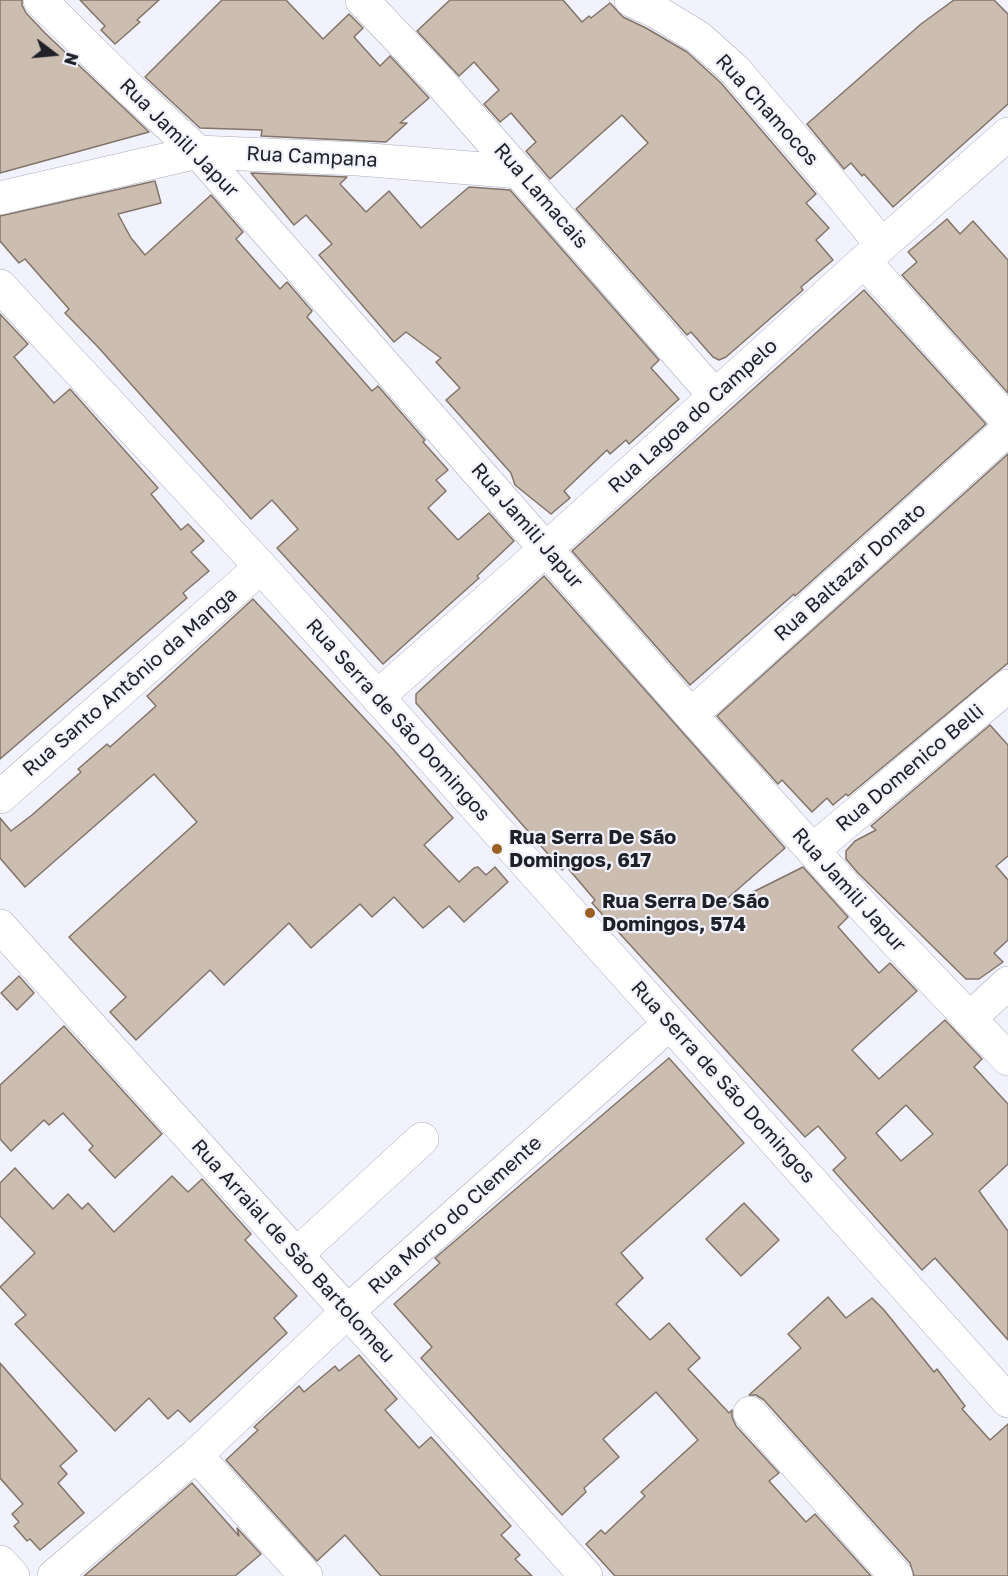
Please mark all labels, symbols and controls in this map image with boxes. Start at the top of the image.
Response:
north arrow [24,24,84,84]
street label: Rua Chamocos [711,49,823,171]
text: N [60,50,83,68]
street label: Rua Jamili Japur [115,74,243,202]
street label: Rua Lamacais [489,138,593,254]
street label: Rua Campana [246,142,378,172]
street label: Rua Lagoa do Campelo [604,334,782,498]
street label: Rua Jamili Japur [466,458,588,594]
street label: Rua Baltazar Donato [769,498,931,646]
street label: Rua Santo Antônio da Manga [18,582,242,782]
street label: Rua Serra de São Domingos [301,614,495,826]
street label: Rua Domenico Belli [831,699,989,837]
street label: Rua Jamili Japur [787,823,911,957]
place label: Rua Serra De São Domingos, 617 [509,826,676,873]
marker: Rua Serra De São Domingos, 617 [490,842,504,856]
place label: Rua Serra De São Domingos, 574 [602,890,769,937]
marker: Rua Serra De São Domingos, 574 [583,906,597,920]
street label: Rua Serra de São Domingos [626,976,820,1188]
street label: Rua Morro do Clemente [363,1131,547,1299]
street label: Rua Arraial de São Bartolomeu [186,1134,400,1368]

